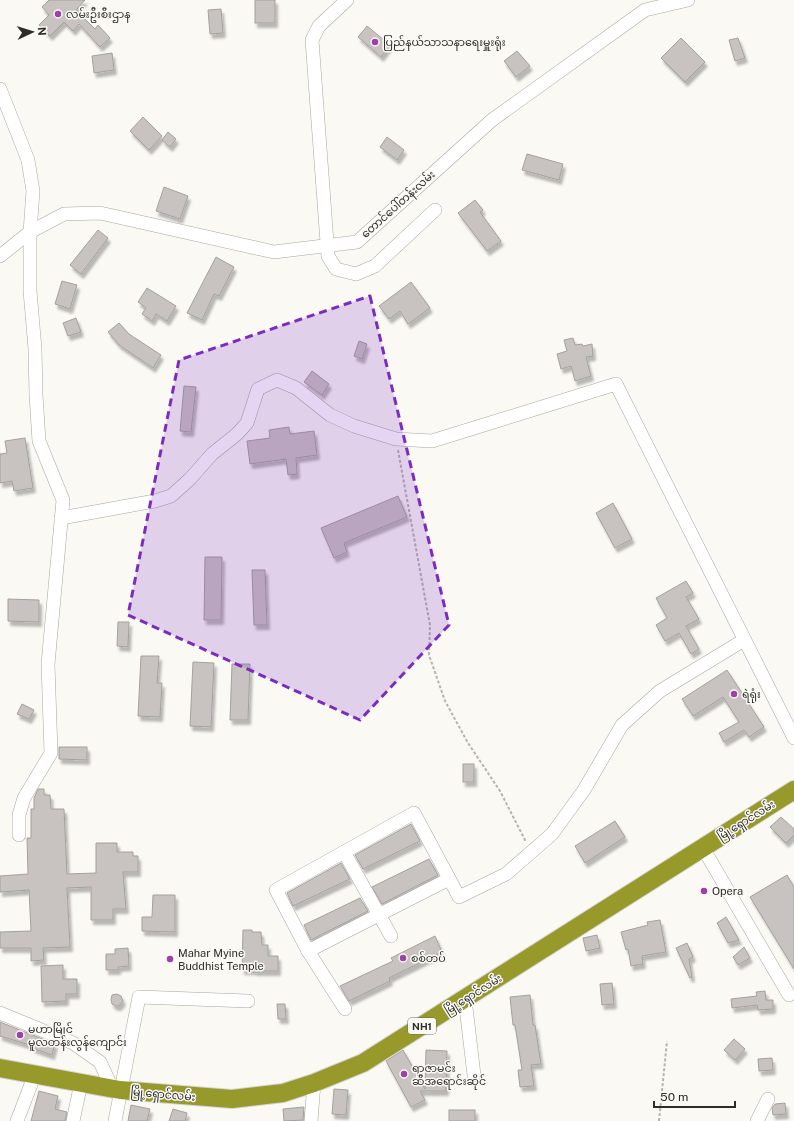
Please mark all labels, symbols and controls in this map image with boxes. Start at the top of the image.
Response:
place label: လမ်းဦးစီးဌာန [66,7,130,23]
marker: လမ်းဦးစီးဌာန [53,9,63,19]
north arrow [12,12,52,52]
text: N [36,27,48,36]
place label: ပြည်နယ်သာသနာရေးမှူးရုံး [383,35,506,51]
marker: ပြည်နယ်သာသနာရေးမှူးရုံး [370,37,380,47]
street label: တောင်ပေါ်တန်းလမ်း [358,167,439,242]
place label: ရဲရုံး [742,688,761,703]
marker: ရဲရုံး [729,689,739,699]
street label: မြို့ရှောင်လမ်း [715,797,779,845]
place label: Opera [712,885,743,897]
marker: Opera [699,886,709,896]
place label: Mahar Myine Buddhist Temple [178,947,264,972]
place label: စစ်တပ် [411,951,446,964]
marker: စစ်တပ် [398,953,408,963]
marker: Mahar Myine Buddhist Temple [165,954,175,964]
street label: မြို့ရှောင်လမ်း [442,971,506,1019]
road number: NH1 [408,1018,436,1034]
place label: မဟာမြိုင် မူလတန်းလွန်ကျောင်း [28,1022,127,1051]
marker: မဟာမြိုင် မူလတန်းလွန်ကျောင်း [15,1030,25,1040]
place label: ရာဇာမင်း ဆီအရောင်းဆိုင် [412,1061,486,1090]
marker: ရာဇာမင်း ဆီအရောင်းဆိုင် [399,1069,409,1079]
scale bar [654,1083,735,1109]
street label: မြို့ရှောင်လမ်း [130,1084,196,1106]
text: 50 m [660,1090,688,1104]

